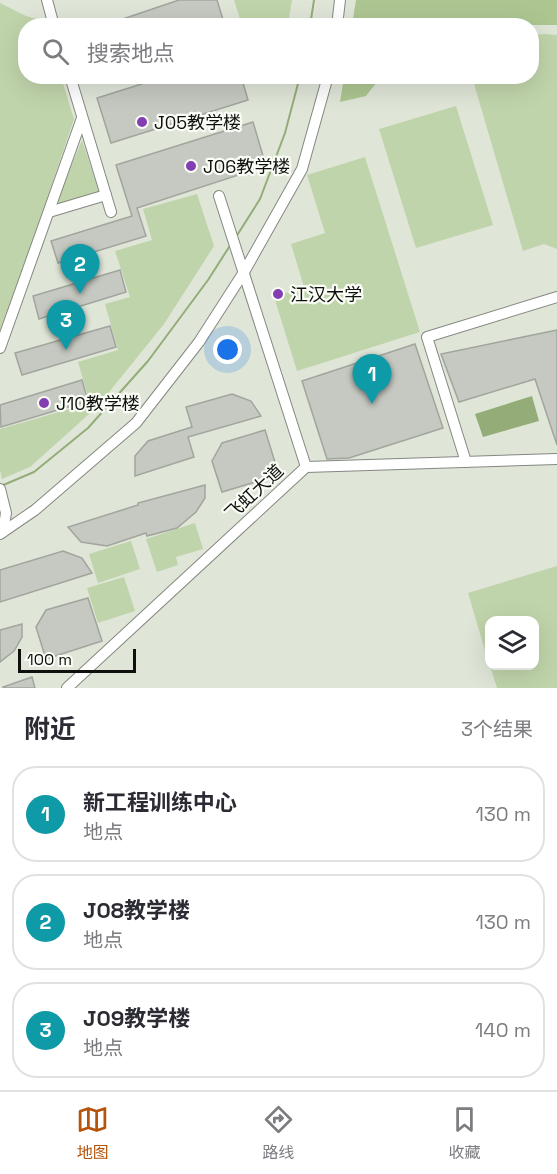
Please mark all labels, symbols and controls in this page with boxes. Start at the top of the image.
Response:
search box [18,18,539,84]
icon: search [39,35,72,68]
text: 搜索地点 [87,39,175,67]
place label: J05教学楼 [154,111,241,134]
marker: J05教学楼 [135,115,149,129]
place label: J06教学楼 [203,155,290,178]
marker: J06教学楼 [184,159,198,173]
pin: 2 [60,244,100,294]
place label: 江汉大学 [290,283,362,306]
marker: 江汉大学 [271,287,285,301]
pin: 3 [46,300,86,350]
your location [213,335,242,364]
pin: 1 [352,354,392,404]
place label: J10教学楼 [56,392,140,415]
marker: J10教学楼 [37,396,51,410]
street label: 飞虹大道 [220,459,288,525]
map controls [485,616,539,670]
button: layers [485,616,539,670]
scale bar [18,646,136,674]
text: 100 m [27,649,72,670]
text: 附近 [24,712,76,746]
text: 3个结果 [461,716,533,742]
text: 新工程训练中心 [83,788,237,816]
text: 1 [41,801,50,827]
text: 130 m [475,801,531,827]
text: 地点 [83,819,123,845]
text: J08教学楼 [83,896,190,924]
text: 2 [40,909,51,935]
text: 130 m [475,909,531,935]
text: 地点 [83,927,123,953]
text: J09教学楼 [83,1004,190,1032]
text: 3 [39,1017,52,1043]
text: 140 m [475,1017,531,1043]
text: 地点 [83,1035,123,1061]
tab: 地图 [76,1103,109,1163]
tab: 路线 [262,1103,295,1163]
tab: 收藏 [448,1103,481,1163]

